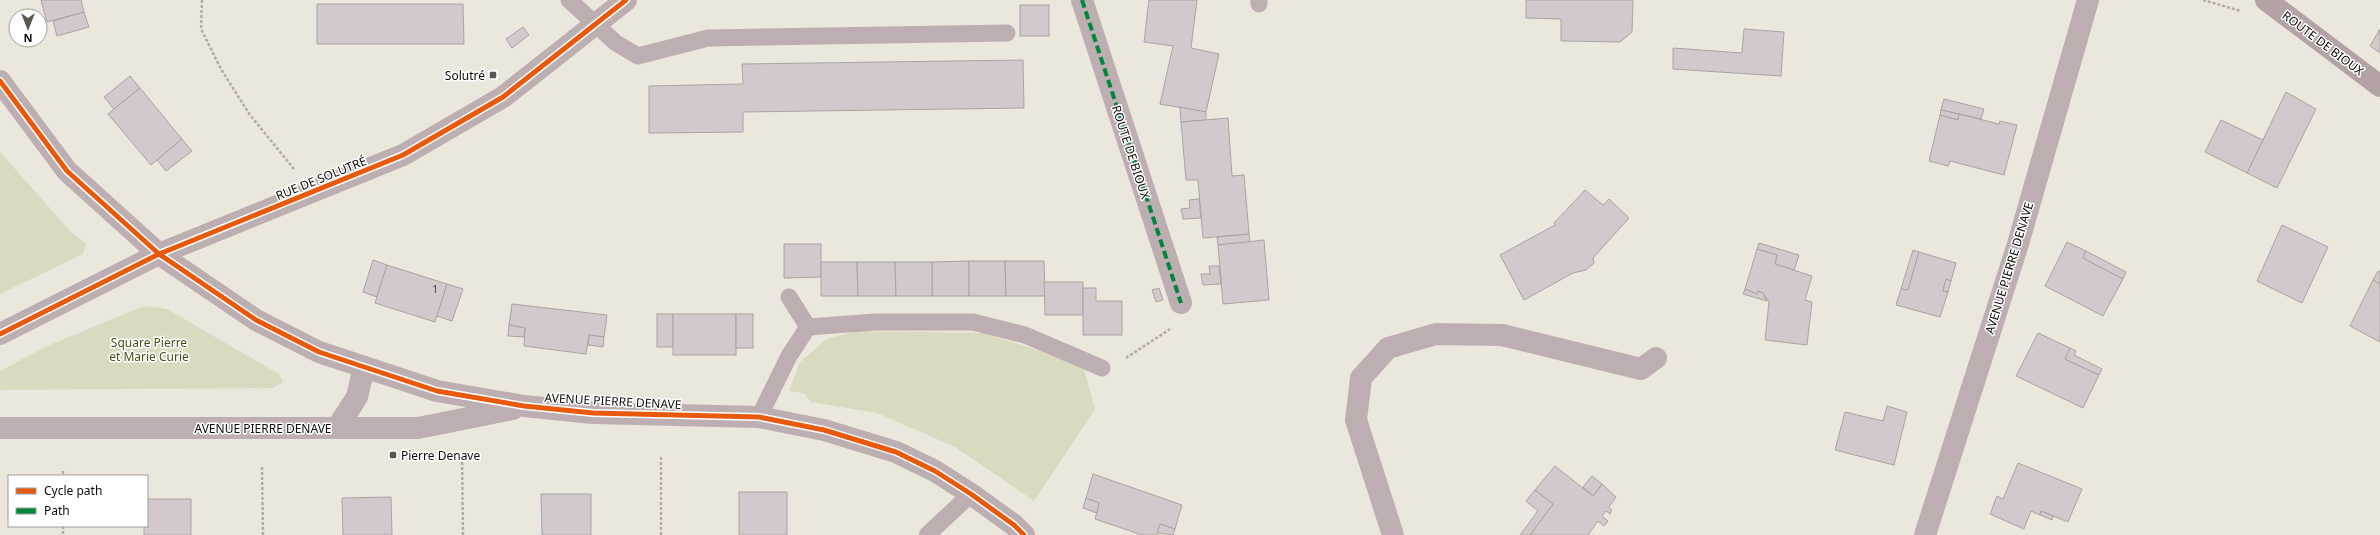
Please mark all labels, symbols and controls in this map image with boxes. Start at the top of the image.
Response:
street label: ROUTE DE BIOUX [2279,7,2367,79]
north arrow [8,8,48,48]
text: N [24,31,32,46]
place label: Solutré [445,67,485,84]
marker: Solutré [488,70,498,80]
street label: ROUTE DE BIOUX [1108,103,1154,201]
street label: RUE DE SOLUTRÉ [273,152,369,204]
street label: AVENUE PIERRE DENAVE [1981,200,2037,336]
house number: 1 [432,282,438,296]
park label: Square Pierre et Marie Curie [109,334,189,365]
street label: AVENUE PIERRE DENAVE [544,389,682,413]
street label: AVENUE PIERRE DENAVE [194,420,332,437]
place label: Pierre Denave [401,447,480,464]
marker: Pierre Denave [388,450,398,460]
legend [8,475,148,527]
text: Cycle path [44,482,102,499]
text: Path [44,502,70,519]

